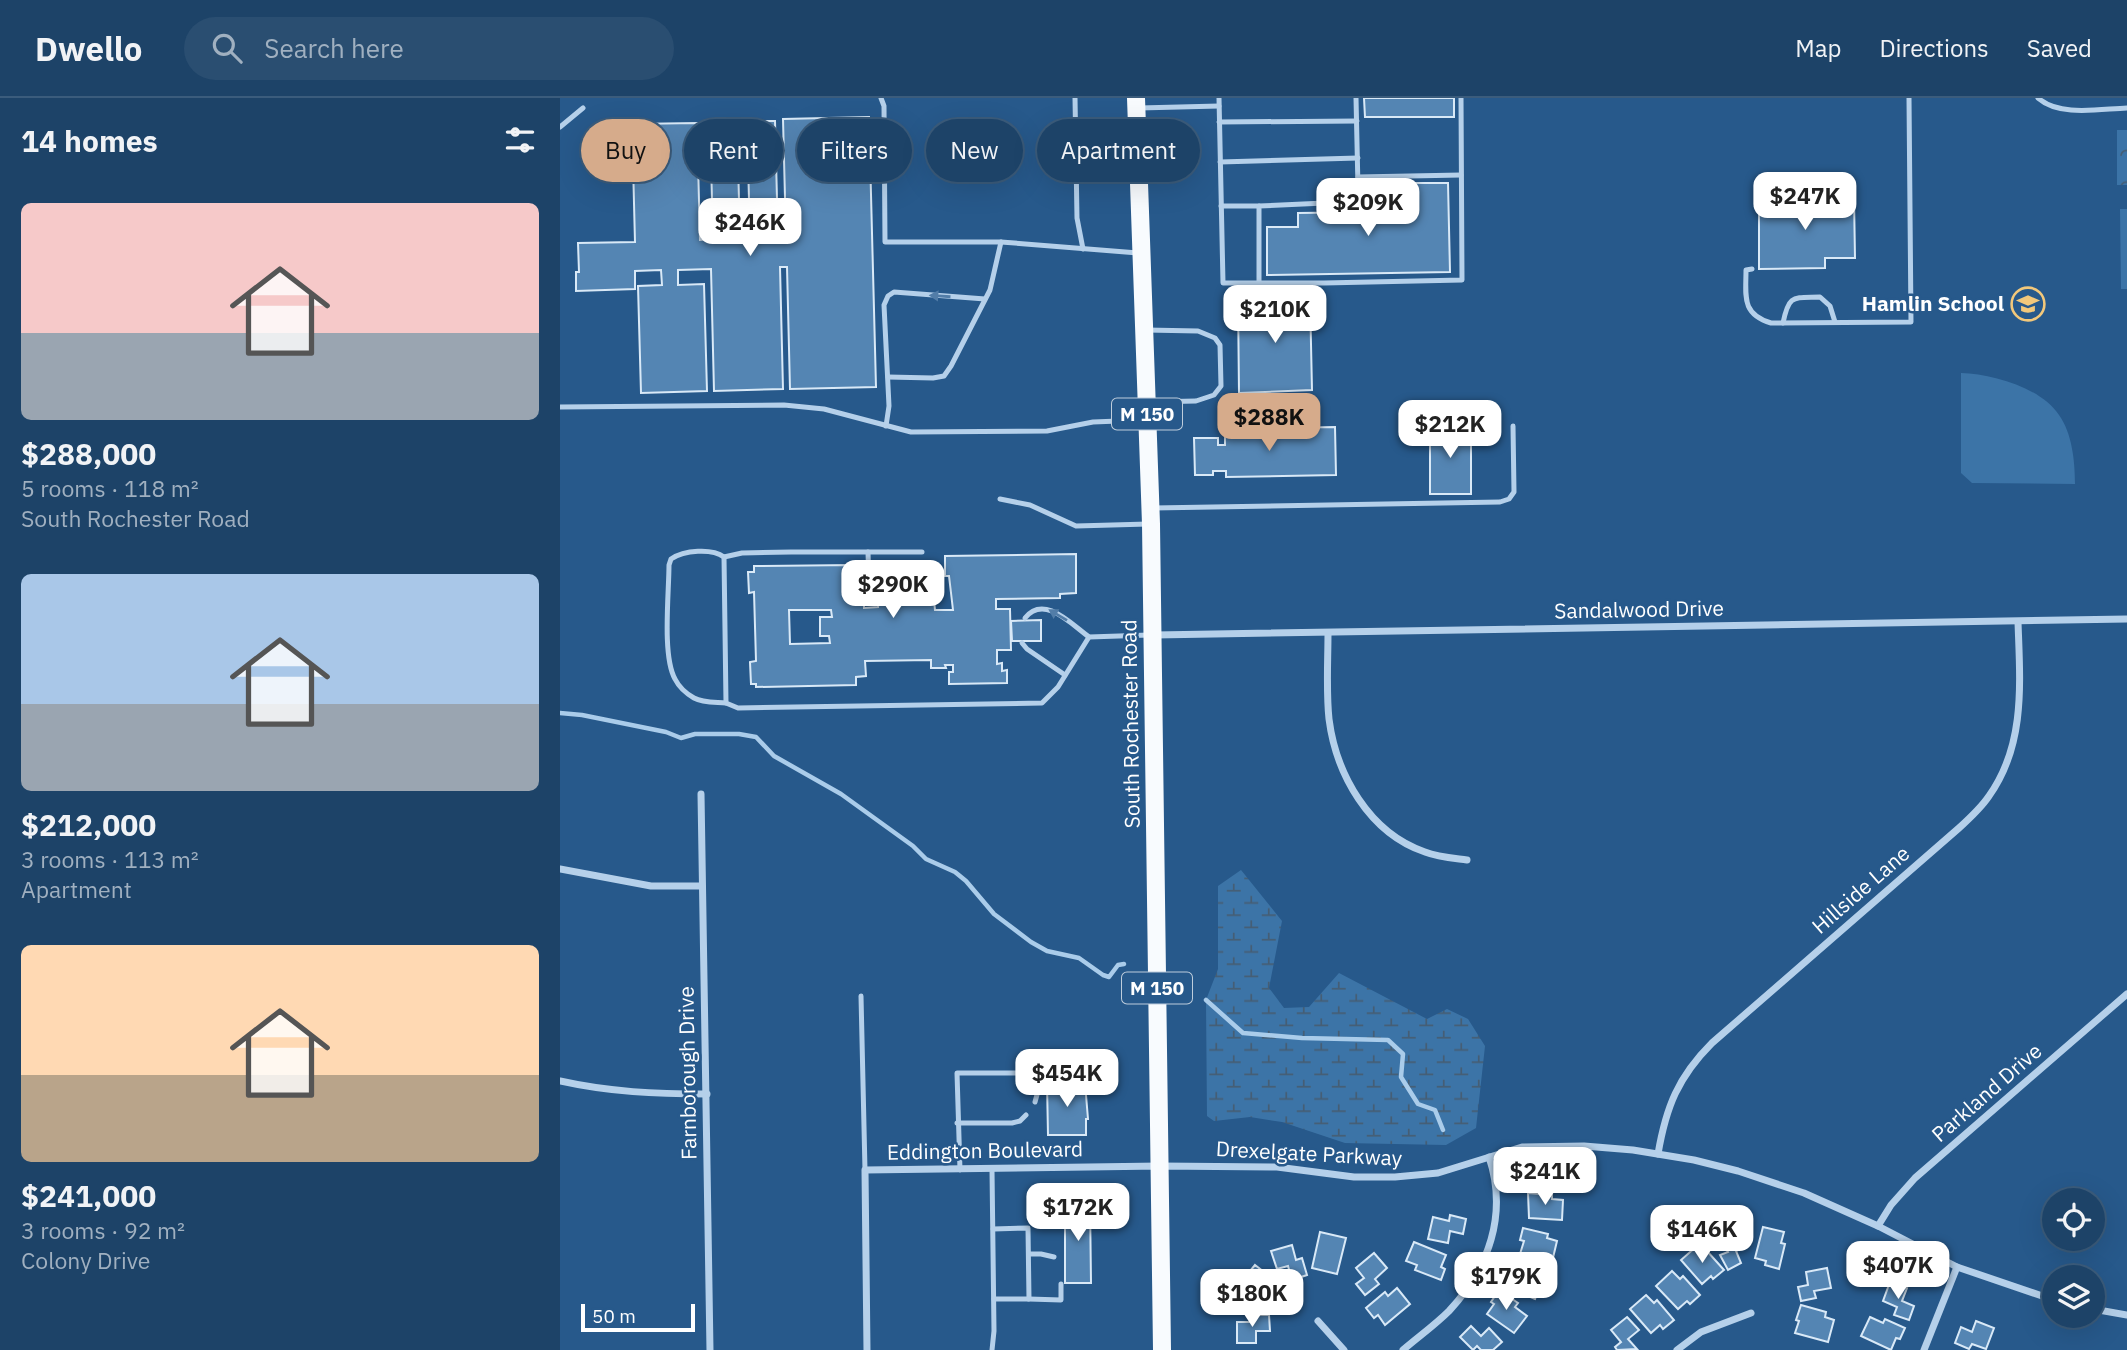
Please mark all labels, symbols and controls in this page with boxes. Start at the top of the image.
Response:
search box [184,17,674,80]
text: Dwello [35,27,142,70]
icon: search [208,29,246,67]
text: Search here [264,31,404,65]
text: Map [1795,32,1841,64]
text: Directions [1879,32,1989,64]
text: Saved [2027,32,2092,64]
chip: Buy [581,119,670,182]
chip: Rent [684,119,783,182]
chip: Filters [797,119,912,182]
chip: New [926,119,1023,182]
chip: Apartment [1037,119,1200,182]
text: 14 homes [21,121,158,160]
icon: filters [501,121,539,159]
pin: $247K [1756,172,1854,232]
pin: $209K [1319,178,1417,238]
text: $247K [1769,180,1841,210]
text: $209K [1332,186,1404,216]
pin: $246K [701,198,799,258]
text: $246K [714,206,786,236]
icon: home [217,248,343,374]
school or university icon: Hamlin School [2009,285,2047,323]
pin: $210K [1226,286,1324,345]
place label: Hamlin School [1862,289,2004,317]
one-way arrow [928,290,950,301]
text: $210K [1239,293,1311,323]
pin: $288K [1220,394,1318,453]
road number: M 150 [1112,398,1182,430]
pin: $212K [1401,400,1499,460]
text: $288K [1233,401,1305,431]
text: $212K [1414,408,1486,438]
text: $288,000 [21,434,156,473]
text: 5 rooms · 118 m² [21,473,199,503]
text: South Rochester Road [21,503,250,533]
pin: $290K [844,560,942,620]
text: $290K [857,568,929,598]
street label: Sandalwood Drive [1554,594,1724,624]
one-way arrow [1048,609,1067,621]
icon: home [217,619,343,745]
street label: South Rochester Road [1114,619,1146,829]
text: $212,000 [21,805,156,844]
street label: Hillside Lane [1806,839,1915,939]
text: 3 rooms · 113 m² [21,844,199,874]
text: Apartment [21,874,132,904]
road number: M 150 [1122,972,1192,1004]
street label: Farnborough Drive [671,986,703,1160]
icon: home [217,990,343,1116]
street label: Parkland Drive [1925,1037,2047,1148]
pin: $454K [1018,1049,1116,1109]
text: $454K [1031,1057,1103,1087]
street label: Eddington Boulevard [887,1134,1083,1166]
street label: Drexelgate Parkway [1215,1134,1403,1172]
pin: $241K [1496,1148,1594,1207]
text: $241K [1509,1155,1581,1185]
text: $241,000 [21,1176,156,1215]
pin: $172K [1029,1184,1127,1243]
map controls [2042,1188,2105,1328]
button: locate [2042,1188,2105,1251]
text: $172K [1042,1191,1114,1221]
pin: $146K [1653,1206,1751,1265]
text: $146K [1666,1213,1738,1243]
text: 3 rooms · 92 m² [21,1215,185,1245]
pin: $407K [1849,1242,1947,1301]
text: Colony Drive [21,1245,150,1275]
text: $407K [1862,1249,1934,1279]
pin: $179K [1457,1252,1555,1312]
text: $179K [1470,1260,1542,1290]
button: layers [2042,1265,2105,1328]
pin: $180K [1203,1270,1301,1329]
text: $180K [1216,1277,1288,1307]
scale bar [581,1301,695,1333]
text: 50 m [592,1304,636,1328]

